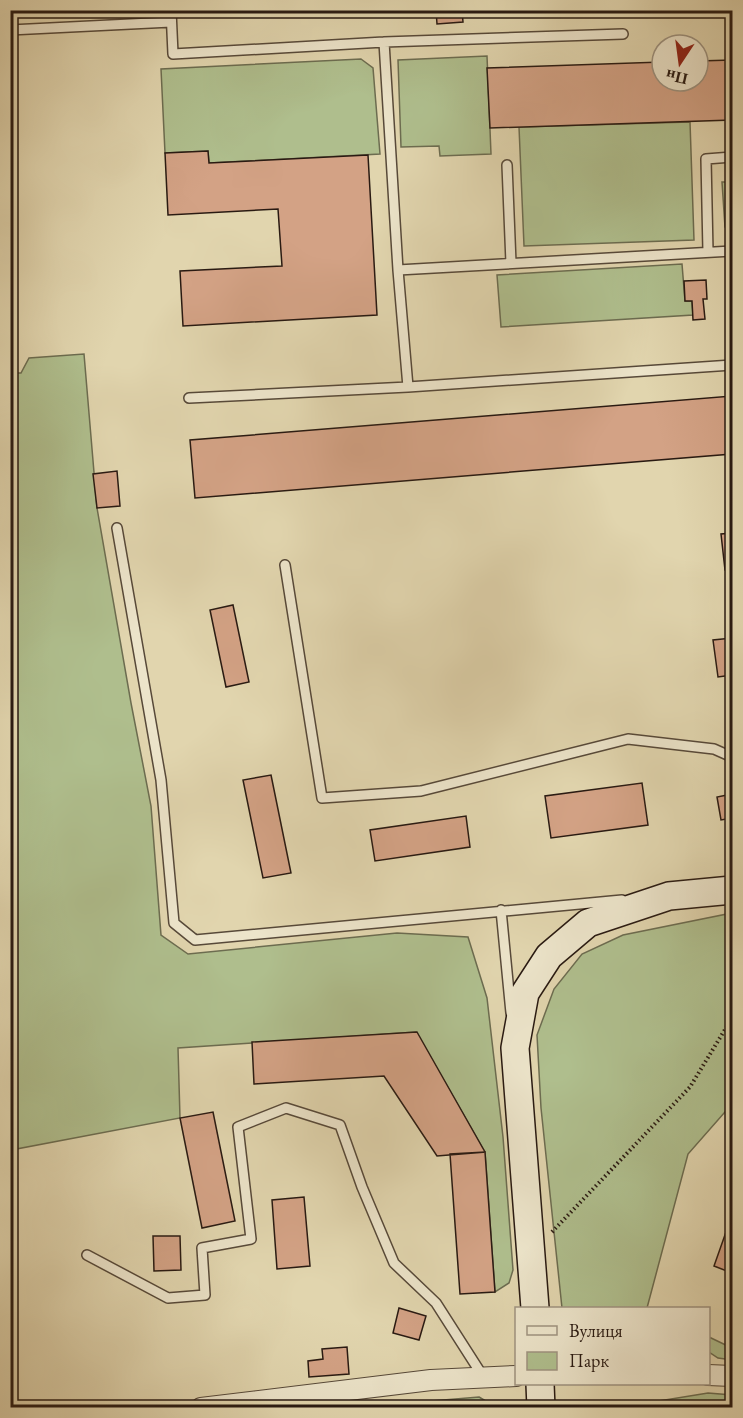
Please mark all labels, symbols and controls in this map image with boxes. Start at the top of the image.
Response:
north arrow [650,33,710,93]
text: Пн [664,64,690,90]
legend [515,1307,710,1385]
text: Вулиця [569,1319,622,1342]
text: Парк [569,1349,609,1372]

